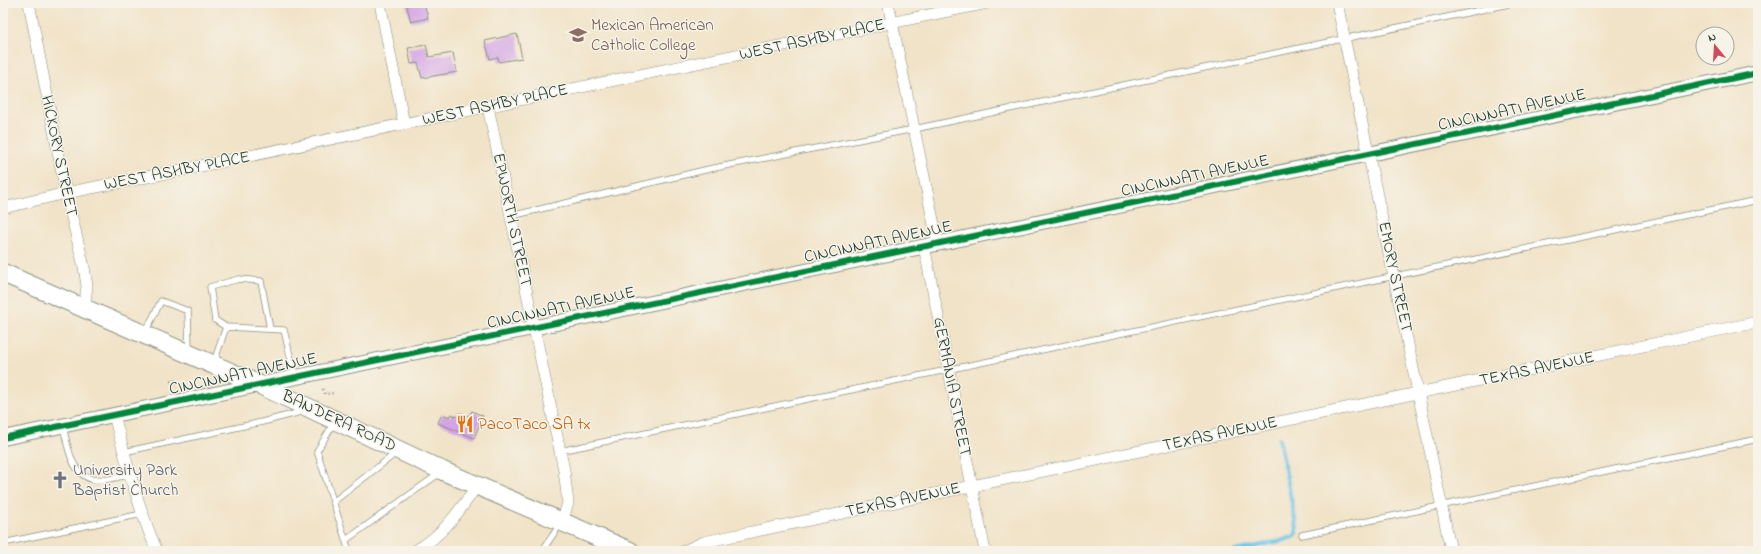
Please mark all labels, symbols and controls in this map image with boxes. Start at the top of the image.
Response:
street label: WEST ASHBY PLACE [737,12,887,68]
place label: Mexican American Catholic College [591,13,714,60]
school or university icon: Mexican American Catholic College [568,25,588,45]
north arrow [1695,26,1735,66]
text: N [1706,29,1718,46]
street label: WEST ASHBY PLACE [420,77,570,133]
street label: CINCINNATI AVENUE [1436,82,1588,138]
street label: HICKORY STREET [34,93,84,219]
street label: WEST ASHBY PLACE [102,145,252,197]
street label: CINCINNATI AVENUE [1119,148,1271,204]
street label: EPWORTH STREET [486,151,538,289]
street label: CINCINNATI AVENUE [802,214,954,270]
street label: EMORY STREET [1371,219,1419,335]
street label: CINCINNATI AVENUE [485,280,637,336]
street label: GERMANIA STREET [926,315,978,459]
street label: TEXAS AVENUE [1477,345,1597,393]
street label: CINCINNATI AVENUE [167,346,319,402]
street label: BANDERA ROAD [277,383,400,459]
street label: TEXAS AVENUE [1160,410,1280,458]
place label: PacoTaco SA tx [478,412,591,437]
restaurant icon: PacoTaco SA tx [455,414,475,434]
place label: University Park Baptist Church [72,458,178,503]
church icon: University Park Baptist Church [50,470,70,490]
street label: TEXAS AVENUE [843,476,963,524]

